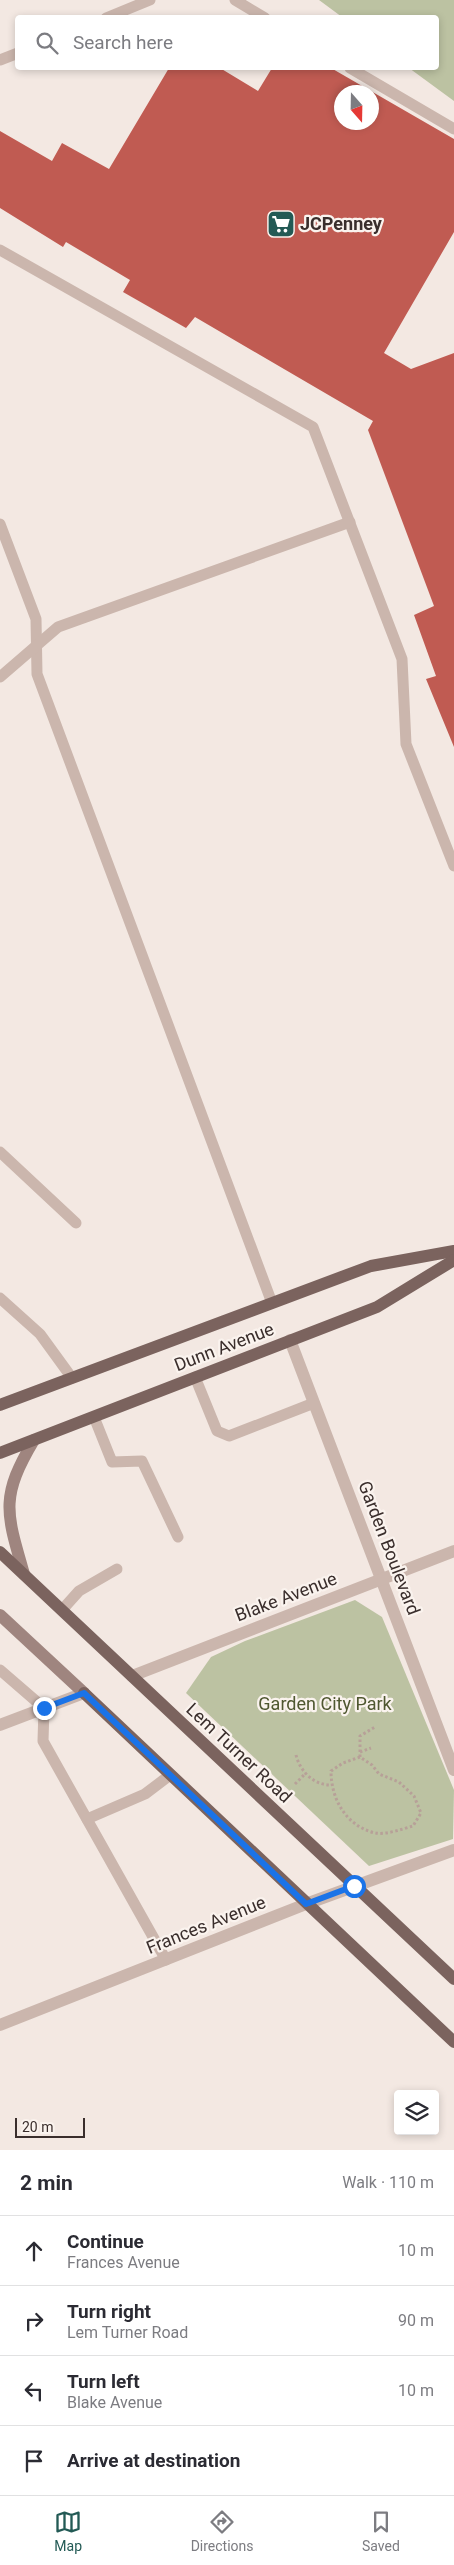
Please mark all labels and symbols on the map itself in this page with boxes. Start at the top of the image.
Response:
north arrow [334,85,379,130]
supermarket icon: JCPenney [266,209,296,239]
place label: JCPenney [300,213,383,234]
street label: Dunn Avenue [171,1318,277,1375]
street label: Garden Boulevard [354,1478,425,1618]
street label: Blake Avenue [232,1568,340,1626]
park label: Garden City Park [258,1693,393,1714]
route end [33,1697,56,1720]
street label: Lem Turner Road [182,1698,296,1807]
route start [343,1875,366,1898]
street label: Frances Avenue [143,1891,269,1958]
scale bar [15,2115,85,2138]

